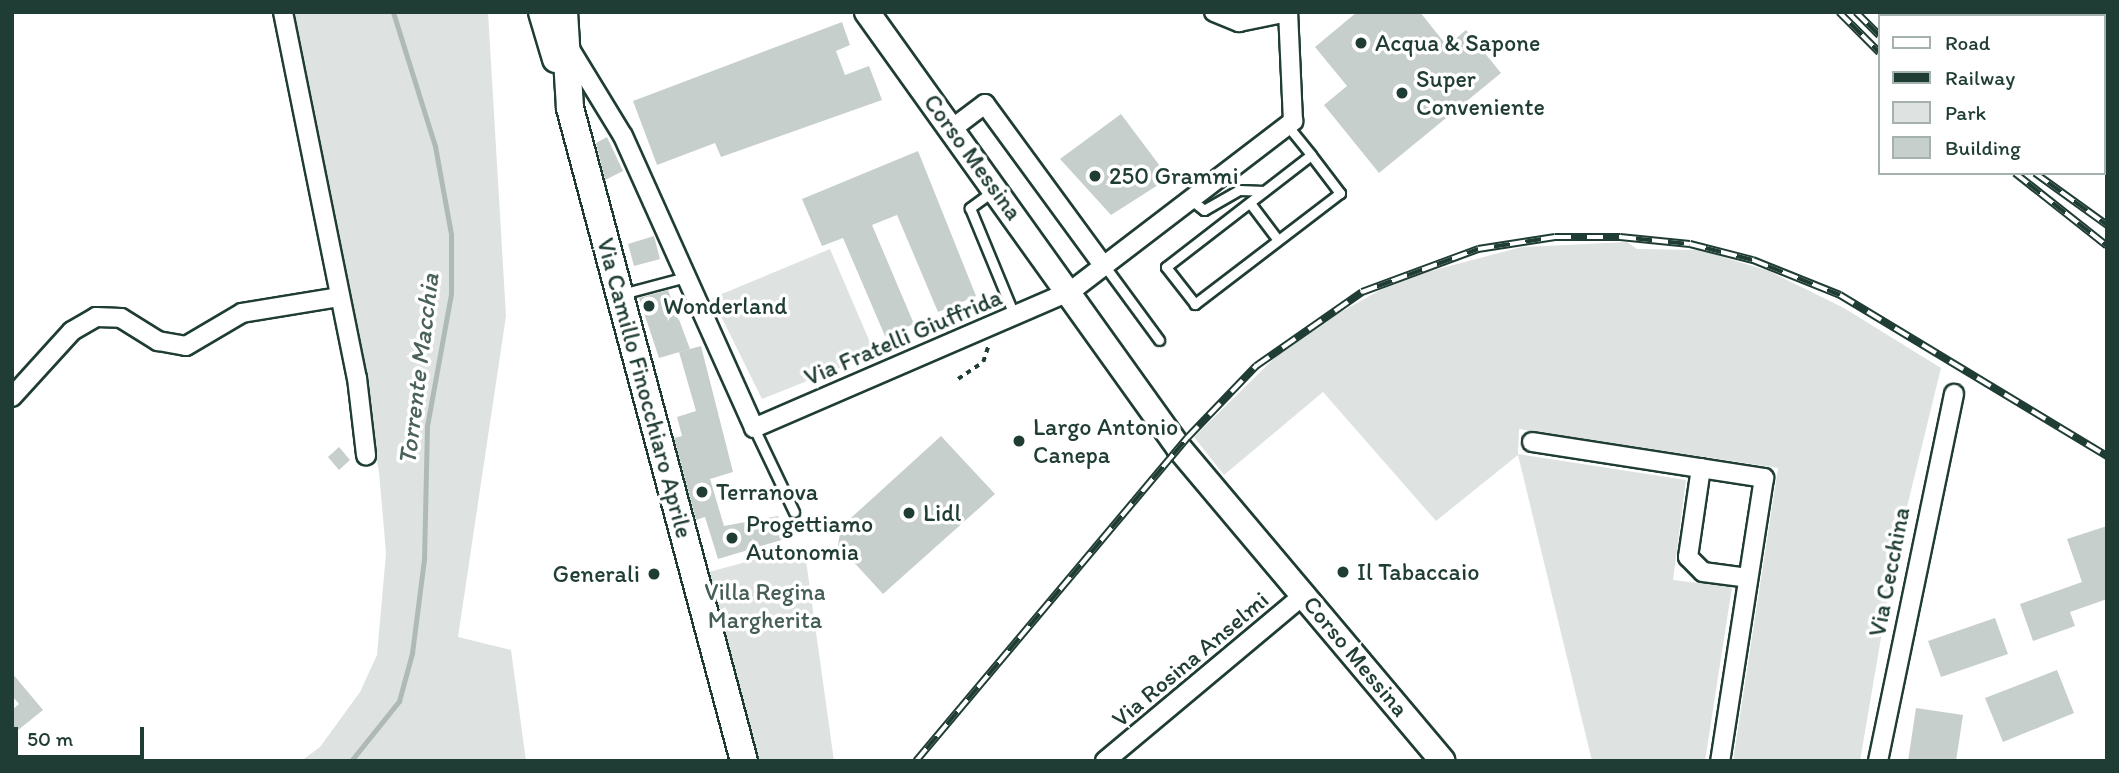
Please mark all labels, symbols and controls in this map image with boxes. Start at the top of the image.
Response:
legend [1878,14,2105,175]
place label: Acqua & Sapone [1375,29,1541,57]
text: Road [1945,30,1990,55]
marker: Acqua & Sapone [1353,35,1369,51]
place label: Super Conveniente [1416,65,1545,121]
text: Railway [1945,65,2015,90]
marker: Super Conveniente [1394,85,1410,101]
street label: Corso Messina [917,88,1029,226]
text: Park [1945,100,1986,125]
text: Building [1945,135,2021,160]
place label: 250 Grammi [1109,162,1239,190]
marker: 250 Grammi [1087,168,1103,184]
street label: Via Camillo Finocchiaro Aprile [591,235,699,541]
water label: Torrente Macchia [392,271,446,467]
street label: Via Fratelli Giuffrida [800,282,1006,392]
place label: Wonderland [663,292,787,320]
marker: Wonderland [641,298,657,314]
place label: Largo Antonio Canepa [1033,413,1179,469]
marker: Largo Antonio Canepa [1011,433,1027,449]
place label: Terranova [716,478,818,506]
marker: Terranova [694,484,710,500]
place label: Lidl [923,499,961,527]
marker: Lidl [901,505,917,521]
street label: Via Cecchina [1862,505,1916,639]
place label: Progettiamo Autonomia [746,510,873,566]
marker: Progettiamo Autonomia [724,530,740,546]
place label: Il Tabaccaio [1357,558,1479,586]
place label: Generali [553,560,640,588]
marker: Il Tabaccaio [1335,564,1351,580]
marker: Generali [646,566,662,582]
park label: Villa Regina Margherita [705,578,825,634]
street label: Via Rosina Anselmi [1106,585,1274,733]
street label: Corso Messina [1297,590,1415,722]
scale bar [18,714,147,758]
text: 50 m [27,726,73,751]

